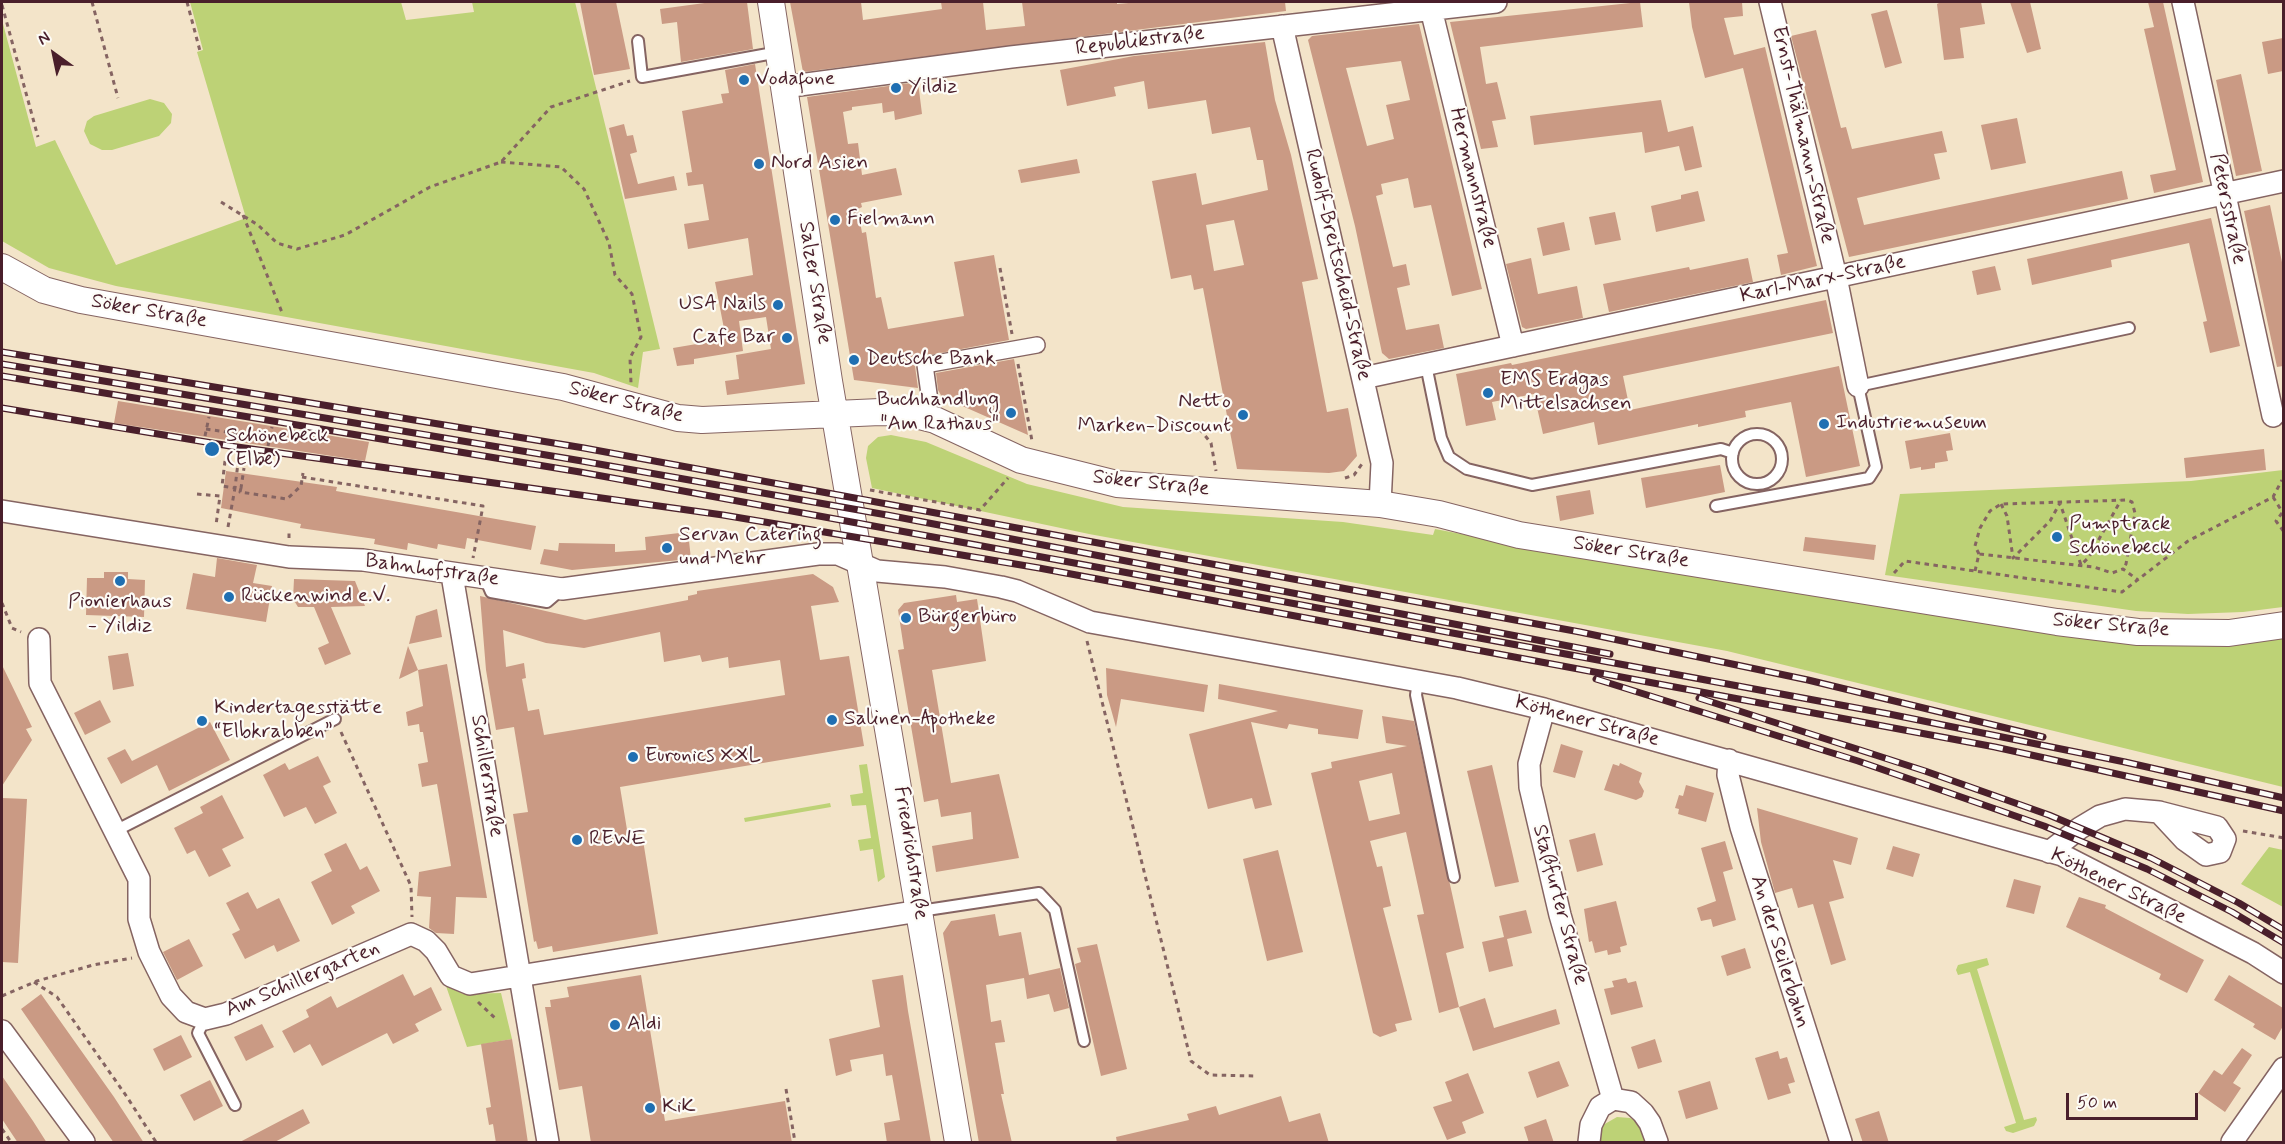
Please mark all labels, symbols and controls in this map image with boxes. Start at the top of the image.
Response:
street label: Republikstraße [1074,22,1206,62]
north arrow [24,24,84,84]
street label: Ernst-Thälmann-Straße [1765,24,1839,246]
text: N [34,27,54,50]
place label: Vodafone [756,67,835,93]
marker: Vodafone [737,73,751,87]
place label: Yildiz [908,75,958,101]
marker: Yildiz [889,81,903,95]
street label: Hermannstraße [1442,105,1502,251]
street label: Rudolf-Breitscheid-Straße [1298,147,1376,383]
place label: Nord Asien [771,151,868,177]
street label: Petersstraße [2203,151,2251,267]
marker: Nord Asien [752,157,766,171]
place label: Fielmann [847,207,935,233]
marker: Fielmann [828,213,842,227]
street label: Salzer Straße [792,220,836,346]
street label: Karl-Marx-Straße [1738,250,1908,310]
street label: Söker Straße [89,289,209,335]
place label: USA Nails [679,292,766,318]
marker: USA Nails [771,298,785,312]
place label: Cafe Bar [692,325,775,351]
marker: Cafe Bar [780,331,794,345]
place label: Deutsche Bank [866,347,996,373]
marker: Deutsche Bank [847,353,861,367]
place label: EMS Erdgas Mittelsachsen [1500,368,1632,418]
street label: Söker Straße [566,377,686,429]
marker: EMS Erdgas Mittelsachsen [1481,386,1495,400]
place label: Buchhandlung "Am Rathaus" [877,388,999,438]
place label: Netto Marken-Discount [1077,390,1231,440]
marker: Buchhandlung "Am Rathaus" [1004,406,1018,420]
marker: Netto Marken-Discount [1236,408,1250,422]
place label: Industriemuseum [1836,411,1987,437]
marker: Industriemuseum [1817,417,1831,431]
place label: Schönebeck (Elbe) [226,424,329,474]
marker: Schönebeck (Elbe) [203,440,221,458]
street label: Söker Straße [1091,465,1211,503]
place label: Pumptrack Schönebeck [2069,512,2172,562]
place label: Servan Catering und Mehr [679,523,822,573]
marker: Pumptrack Schönebeck [2050,530,2064,544]
street label: Söker Straße [1571,531,1691,575]
marker: Servan Catering und Mehr [660,541,674,555]
street label: Bahnhofstraße [363,549,501,593]
marker: Pionierhaus - Yildiz [113,574,127,588]
place label: Rückenwind e.V. [241,584,390,610]
place label: Pionierhaus - Yildiz [68,590,172,640]
marker: Rückenwind e.V. [222,590,236,604]
place label: Bürgerbüro [918,605,1017,631]
street label: Söker Straße [2052,608,2170,644]
marker: Bürgerbüro [899,611,913,625]
street label: Köthener Straße [1512,691,1662,753]
place label: Kindertagesstätte “Elbkrabben” [214,696,382,746]
place label: Salinen-Apotheke [844,707,996,733]
street label: Schillerstraße [464,713,508,839]
marker: Salinen-Apotheke [825,713,839,727]
marker: Kindertagesstätte “Elbkrabben” [195,714,209,728]
place label: Euronics XXL [645,744,761,770]
marker: Euronics XXL [626,750,640,764]
street label: Friedrichstraße [887,785,933,921]
street label: Staßfurter Straße [1525,822,1593,988]
place label: REWE [589,827,646,853]
marker: REWE [570,833,584,847]
street label: Köthener Straße [2046,843,2190,931]
street label: An der Seilerbahn [1744,873,1814,1031]
street label: Am Schillergarten [222,936,384,1024]
place label: Aldi [627,1012,661,1038]
marker: Aldi [608,1018,622,1032]
scale bar [2069,1081,2201,1119]
text: 50 m [2077,1091,2117,1115]
place label: KiK [662,1095,696,1121]
marker: KiK [643,1101,657,1115]

